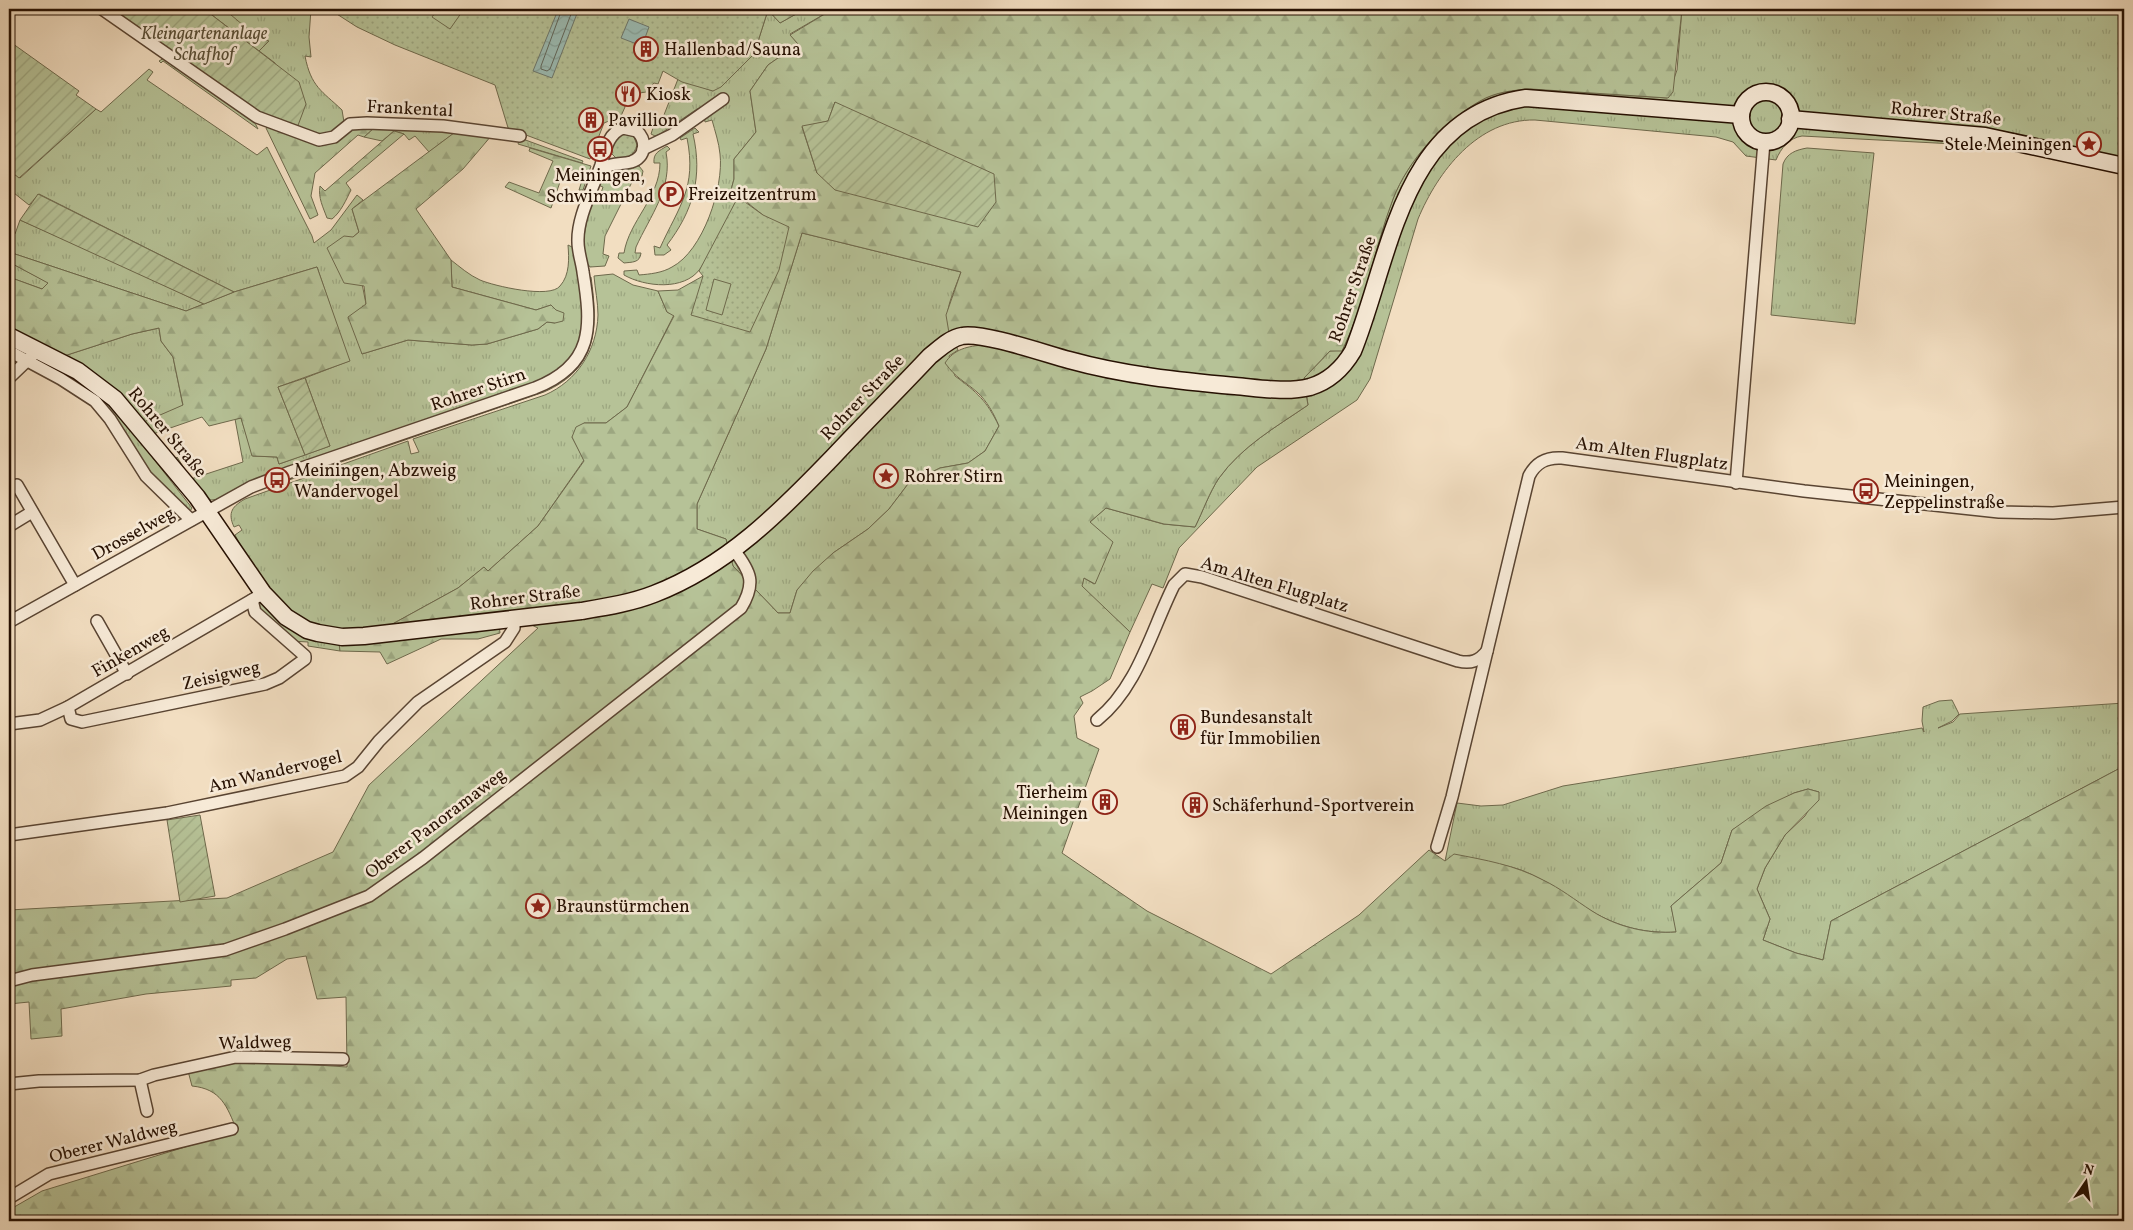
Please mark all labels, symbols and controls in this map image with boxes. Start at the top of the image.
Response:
park label: Kleingartenanlage Schafhof [141,22,268,68]
building icon: Hallenbad/Sauna [633,36,659,62]
place label: Hallenbad/Sauna [664,38,801,63]
restaurant icon: Kiosk [615,81,641,107]
place label: Kiosk [646,83,691,108]
street label: Frankental [366,95,454,124]
street label: Rohrer Straße [1889,96,2003,133]
building icon: Pavillion [578,107,604,133]
place label: Pavillion [608,109,679,134]
place icon: Stele Meiningen [2076,131,2102,157]
place label: Stele Meiningen [1944,133,2072,158]
bus stop icon: Meiningen, Schwimmbad [587,136,613,162]
place label: Meiningen, Schwimmbad [546,164,654,210]
parking icon: Freizeitzentrum [658,181,684,207]
place label: Freizeitzentrum [688,183,817,208]
street label: Rohrer Straße [1323,233,1383,346]
street label: Rohrer Straße [815,349,911,447]
street label: Rohrer Stirn [427,362,530,418]
street label: Rohrer Straße [121,382,212,484]
street label: Am Alten Flugplatz [1574,431,1730,478]
place label: Meiningen, Abzweig Wandervogel [294,459,456,505]
place icon: Rohrer Stirn [873,463,899,489]
place label: Rohrer Stirn [904,465,1004,490]
bus stop icon: Meiningen, Abzweig Wandervogel [264,467,290,493]
place label: Meiningen, Zeppelinstraße [1884,470,2004,516]
bus stop icon: Meiningen, Zeppelinstraße [1853,478,1879,504]
street label: Drosselweg [88,501,180,567]
street label: Am Alten Flugplatz [1197,551,1352,620]
street label: Rohrer Straße [468,579,582,618]
street label: Finkenweg [88,620,174,684]
street label: Zeisigweg [180,655,263,698]
place label: Bundesanstalt für Immobilien [1200,706,1321,752]
building icon: Bundesanstalt für Immobilien [1170,714,1196,740]
street label: Am Wandervogel [206,745,345,800]
street label: Oberer Panoramaweg [360,763,512,886]
place label: Tierheim Meiningen [1002,781,1088,827]
building icon: Tierheim Meiningen [1092,789,1118,815]
building icon: Schäferhund-Sportverein [1182,792,1208,818]
place label: Schäferhund-Sportverein [1212,794,1415,819]
place icon: Braunstürmchen [525,893,551,919]
place label: Braunstürmchen [556,895,690,920]
street label: Waldweg [218,1030,292,1057]
street label: Oberer Waldweg [47,1114,180,1170]
north arrow [2060,1158,2110,1208]
text: N [2081,1160,2096,1181]

